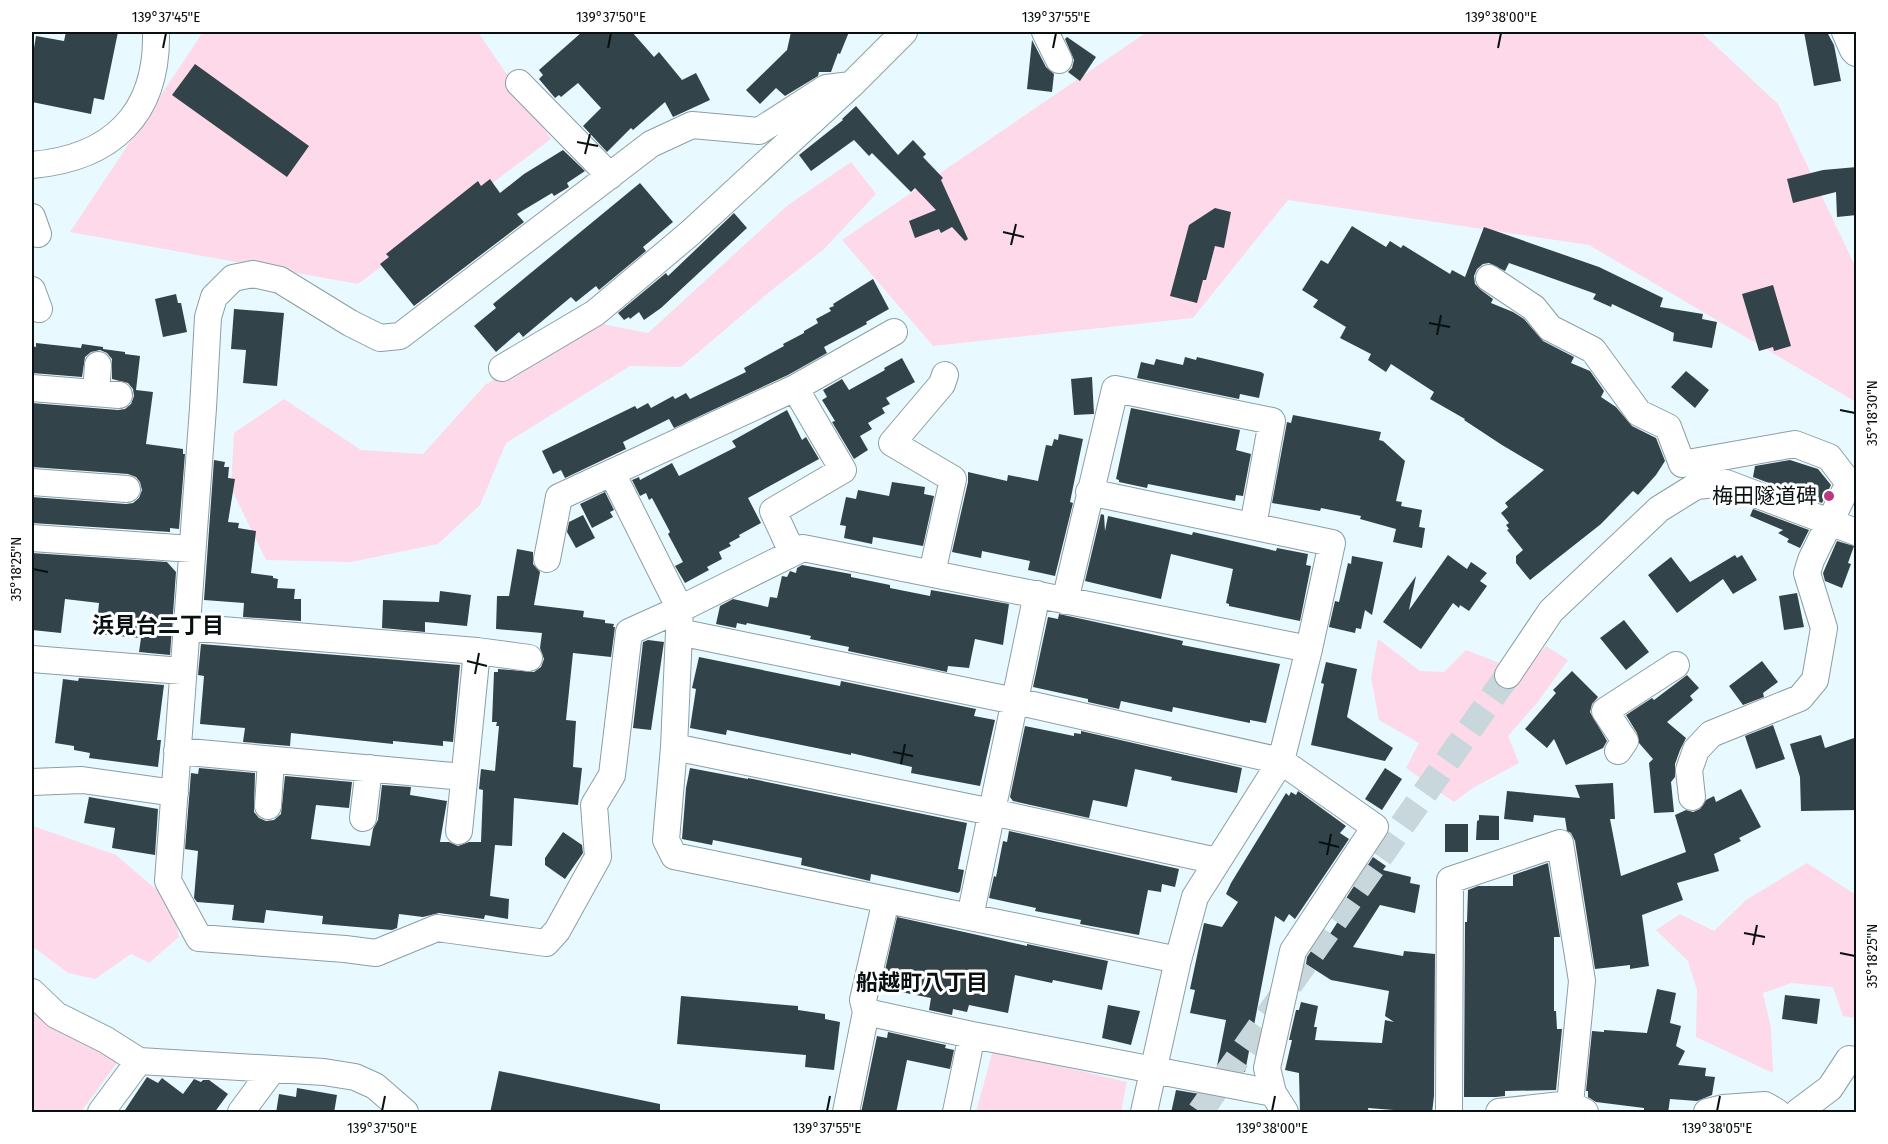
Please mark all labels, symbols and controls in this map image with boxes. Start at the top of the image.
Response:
text: 139°37'45"E [132,8,200,26]
text: 139°37'50"E [576,8,646,26]
text: 139°37'55"E [1022,8,1090,26]
text: 139°38'00"E [1465,8,1537,26]
text: 35°18'30"N [1863,380,1881,446]
place label: 梅田隧道碑 [1712,483,1817,509]
marker: 梅田隧道碑 [1822,489,1836,503]
text: 35°18'25"N [7,537,25,601]
district label: 浜見台二丁目 [92,612,224,639]
text: 35°18'25"N [1863,924,1881,988]
district label: 船越町八丁目 [856,969,988,996]
text: 139°37'50"E [347,1119,417,1137]
text: 139°37'55"E [793,1119,861,1137]
text: 139°38'00"E [1236,1119,1308,1137]
text: 139°38'05"E [1682,1119,1752,1137]

